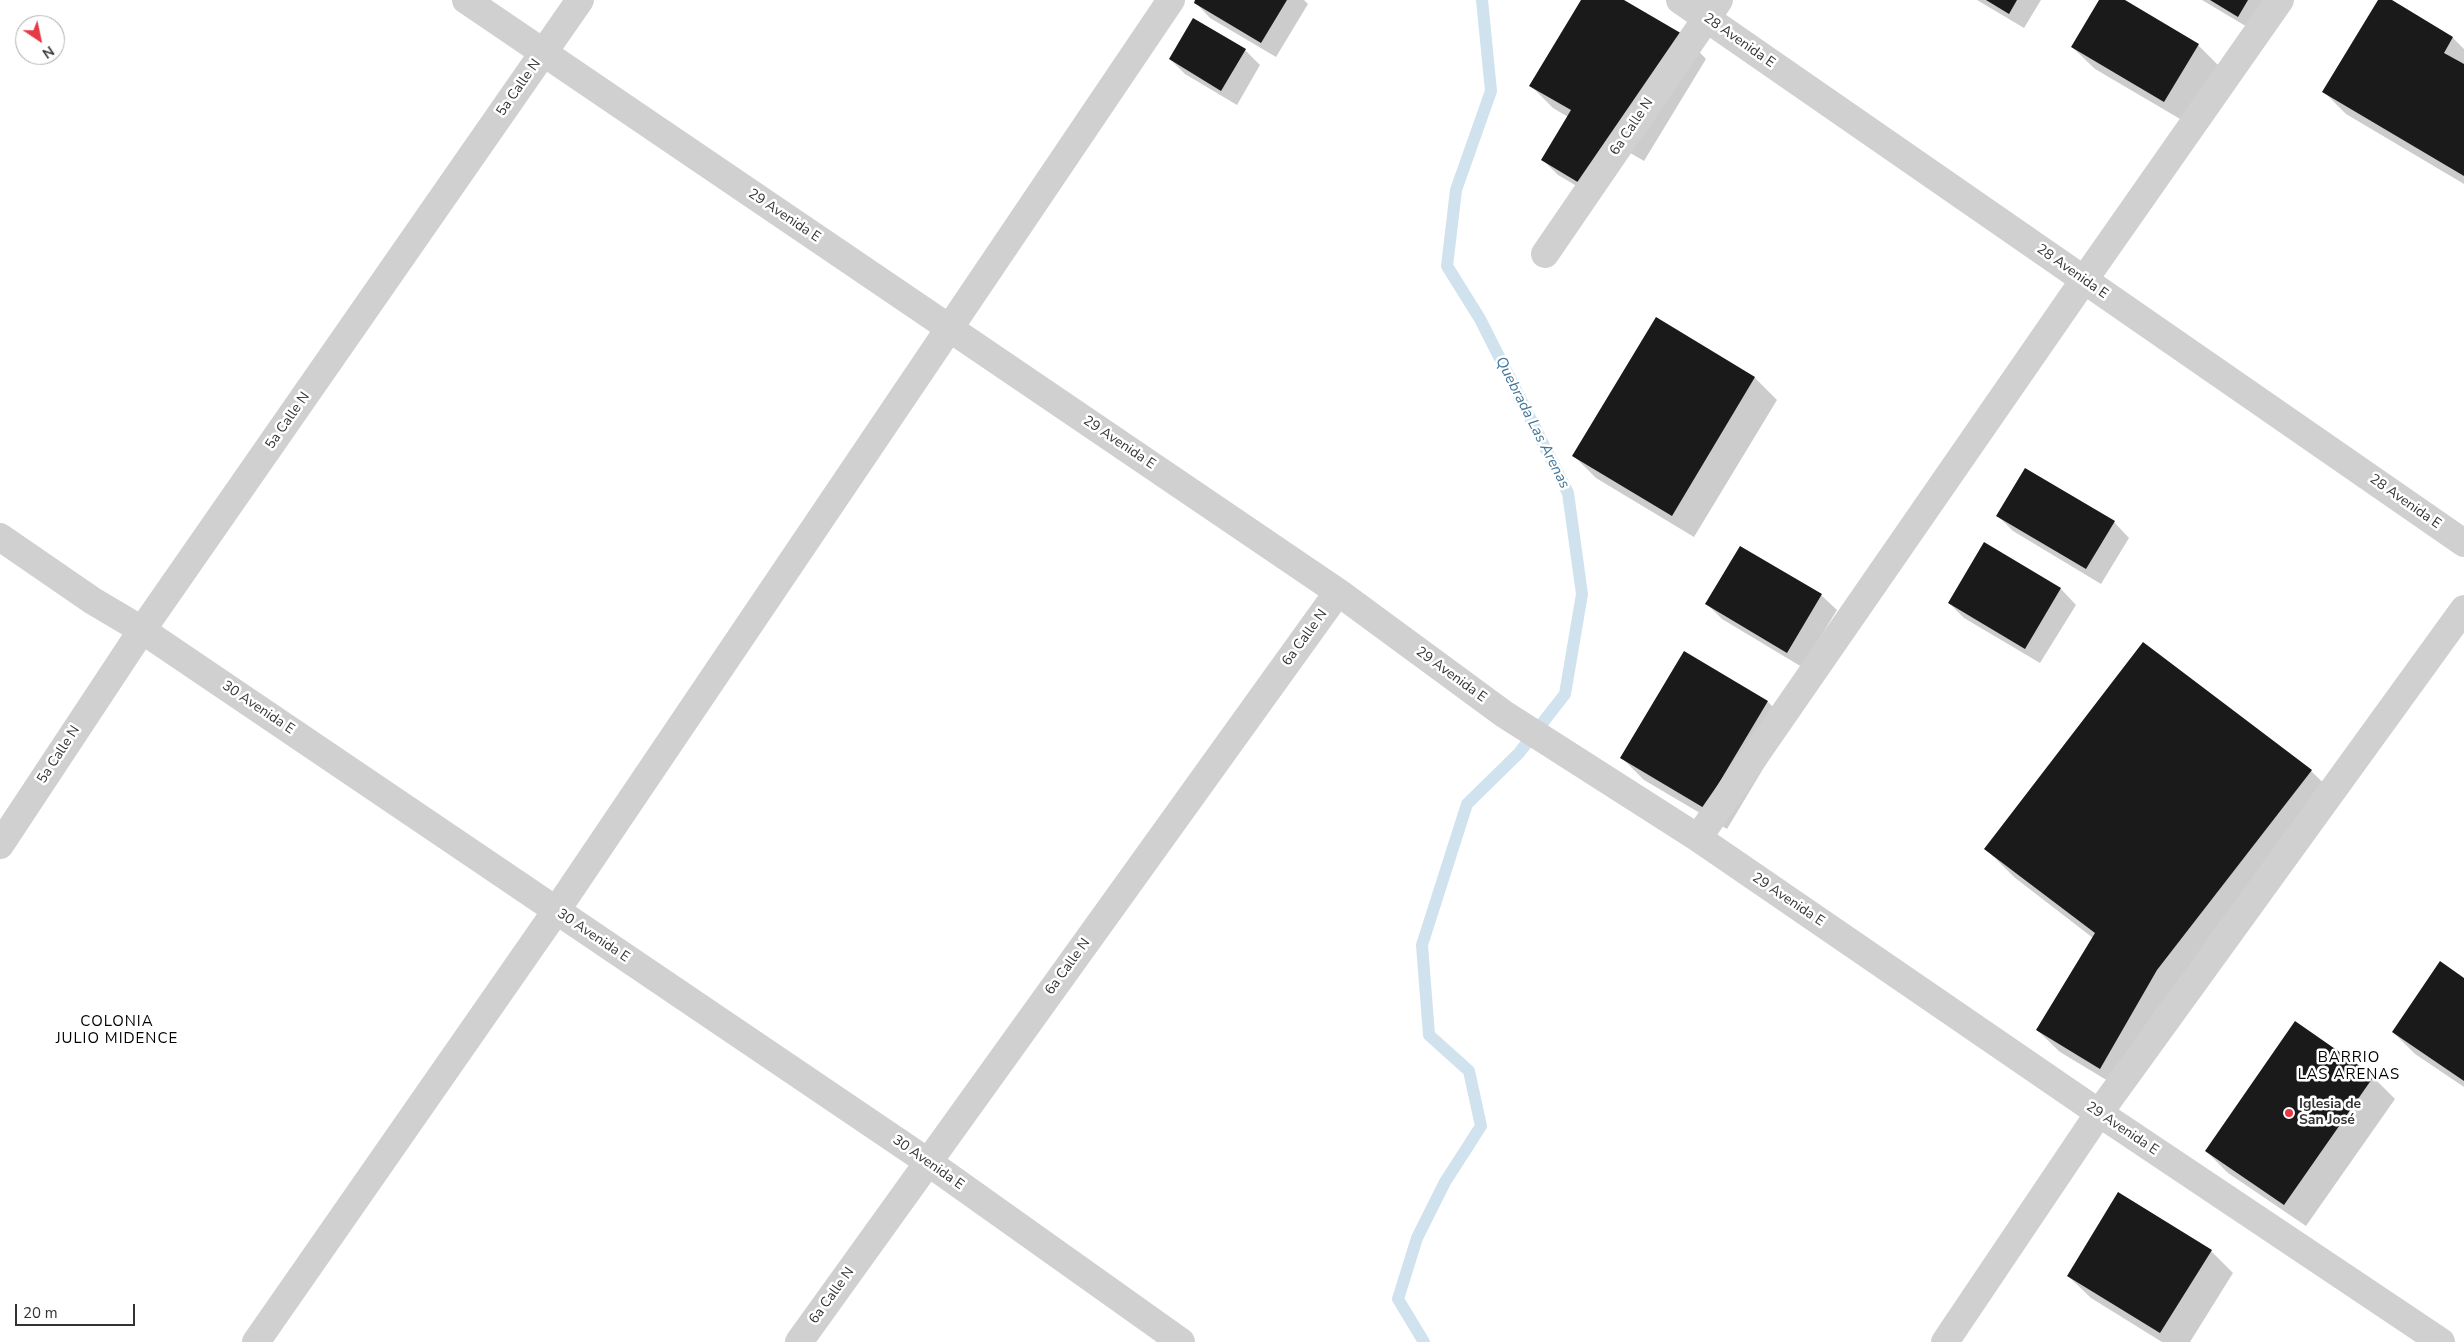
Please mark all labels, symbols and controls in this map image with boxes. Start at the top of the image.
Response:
street label: 28 Avenida E [1700,10,1778,72]
north arrow [15,15,65,65]
text: N [38,41,58,63]
street label: 5a Calle N [493,56,545,120]
street label: 6a Calle N [1607,95,1657,159]
street label: 29 Avenida E [745,186,823,246]
street label: 28 Avenida E [2033,241,2111,303]
water label: Quebrada Las Arenas [1491,354,1573,492]
street label: 5a Calle N [262,389,314,453]
street label: 29 Avenida E [1080,413,1158,473]
street label: 28 Avenida E [2366,471,2444,533]
street label: 6a Calle N [1279,607,1331,669]
street label: 29 Avenida E [1412,644,1490,706]
street label: 30 Avenida E [219,678,297,738]
street label: 5a Calle N [34,723,84,787]
street label: 29 Avenida E [1749,870,1827,930]
street label: 30 Avenida E [554,906,632,966]
street label: 6a Calle N [1042,936,1094,998]
district label: COLONIA JULIO MIDENCE [54,1013,180,1048]
district label: BARRIO LAS ARENAS [2296,1049,2402,1084]
place label: Iglesia de San José [2299,1097,2361,1130]
street label: 29 Avenida E [2083,1099,2161,1159]
marker: Iglesia de San José [2283,1107,2295,1119]
street label: 30 Avenida E [889,1132,967,1194]
street label: 6a Calle N [806,1265,858,1327]
scale bar [18,1294,138,1326]
text: 20 m [23,1303,58,1323]

